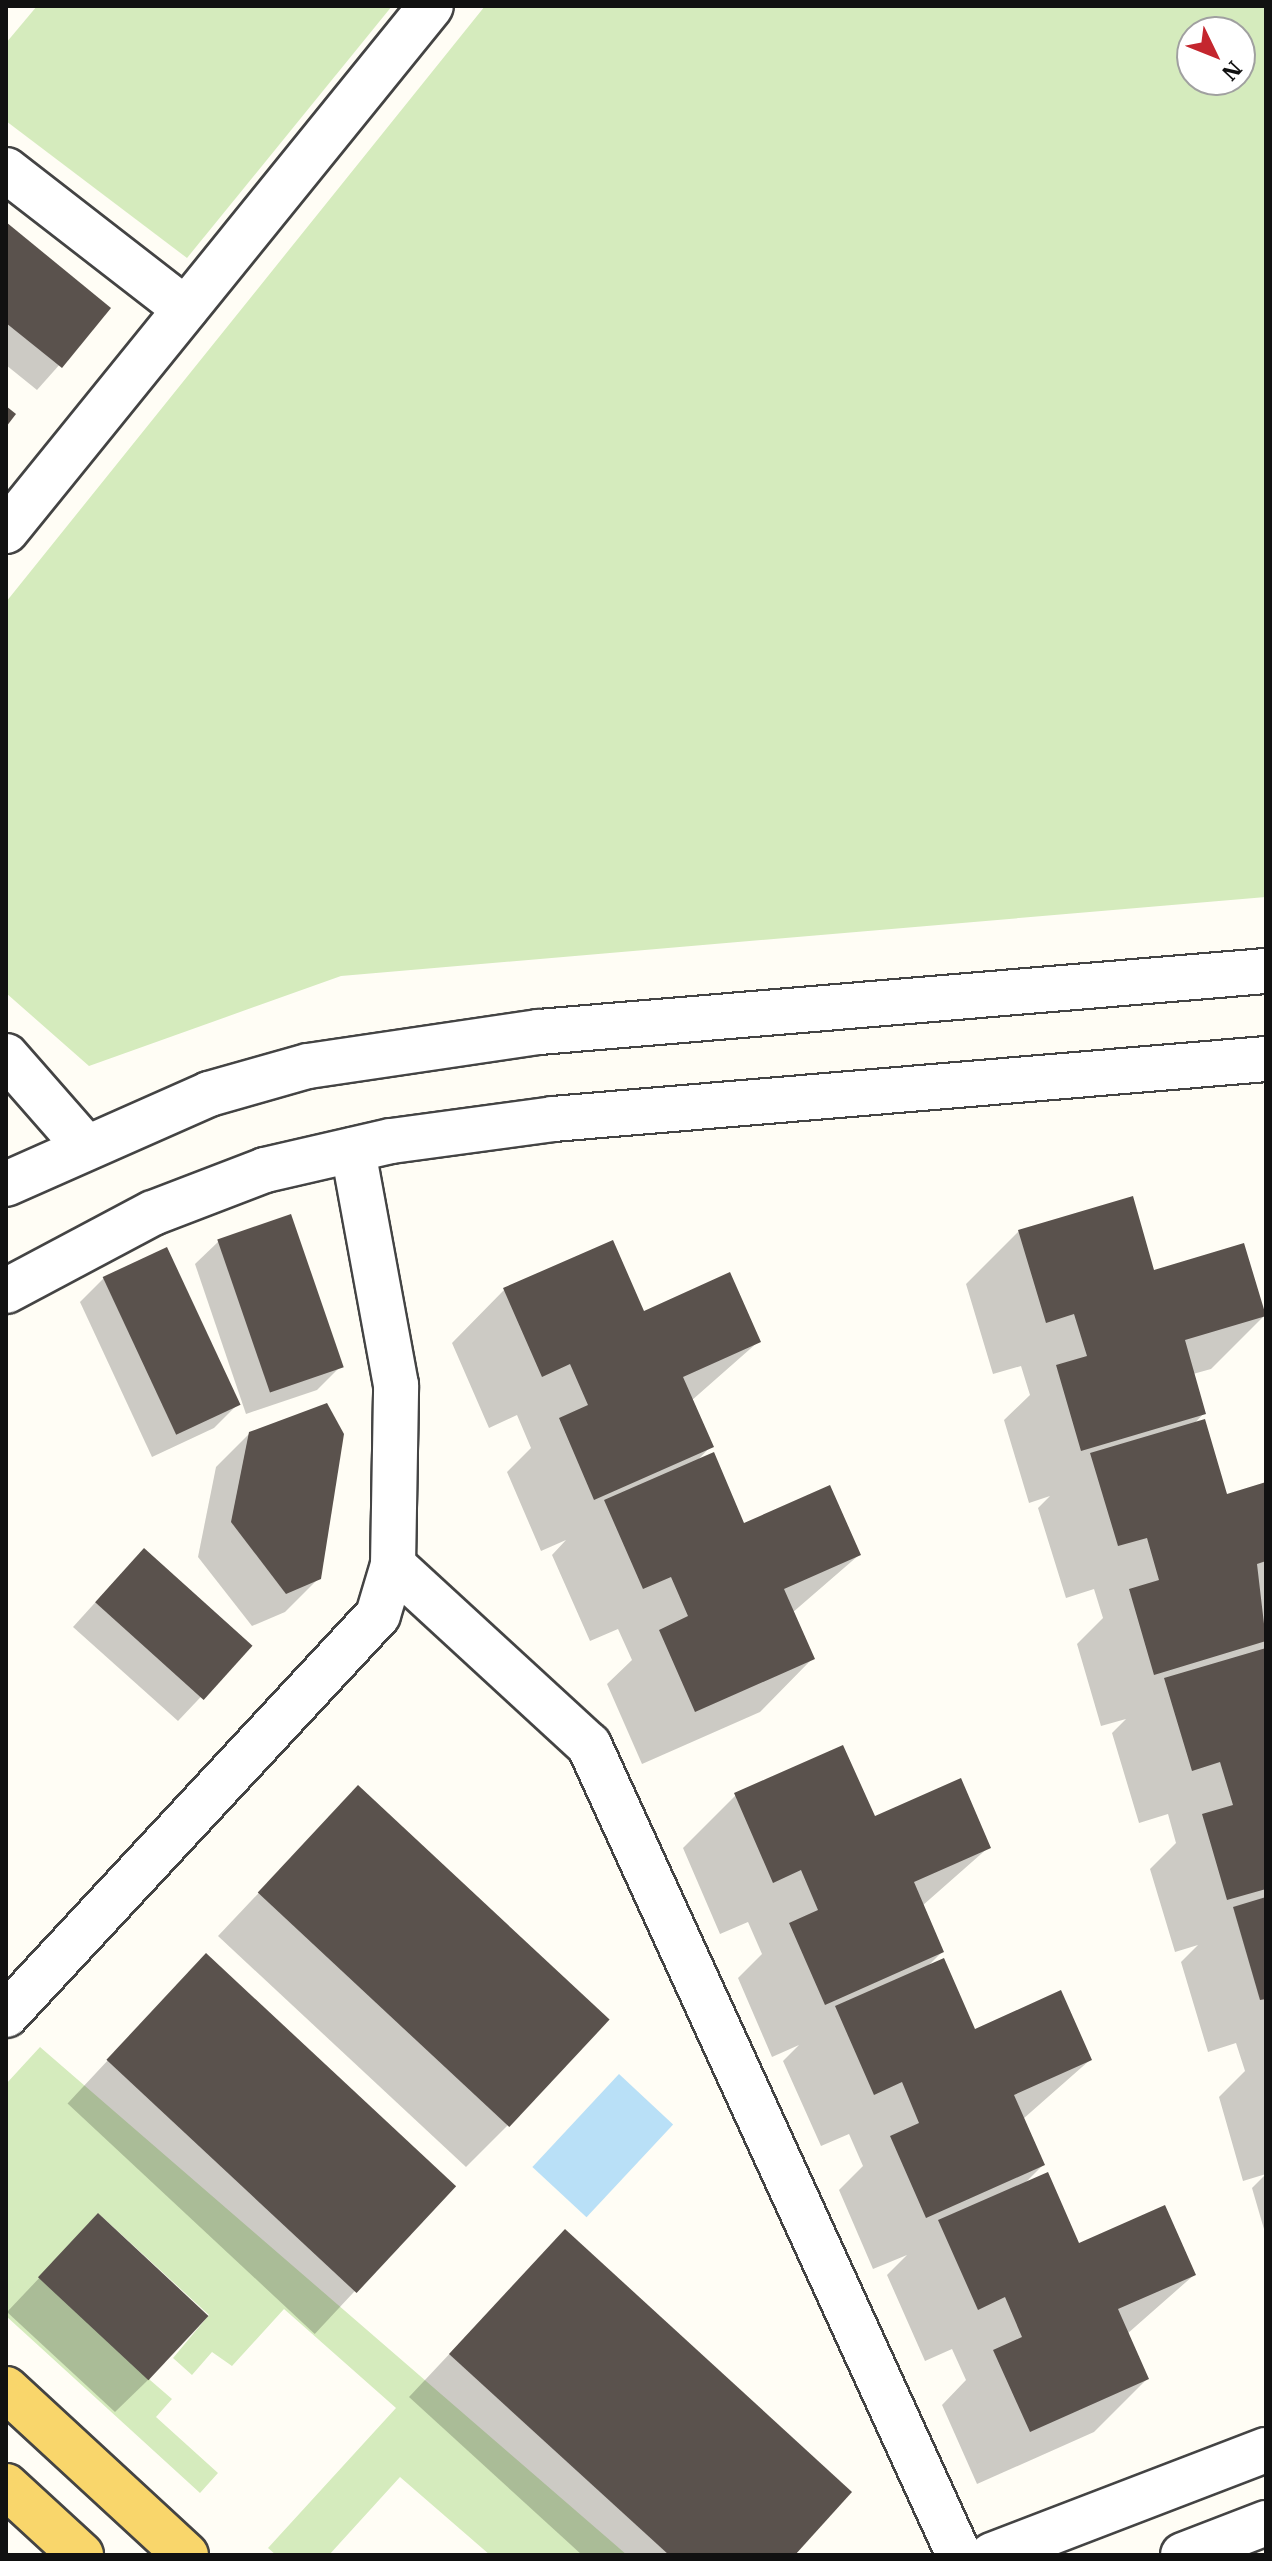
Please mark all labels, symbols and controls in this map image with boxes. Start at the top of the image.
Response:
north arrow [1176,16,1256,96]
text: N [1216,55,1249,88]

